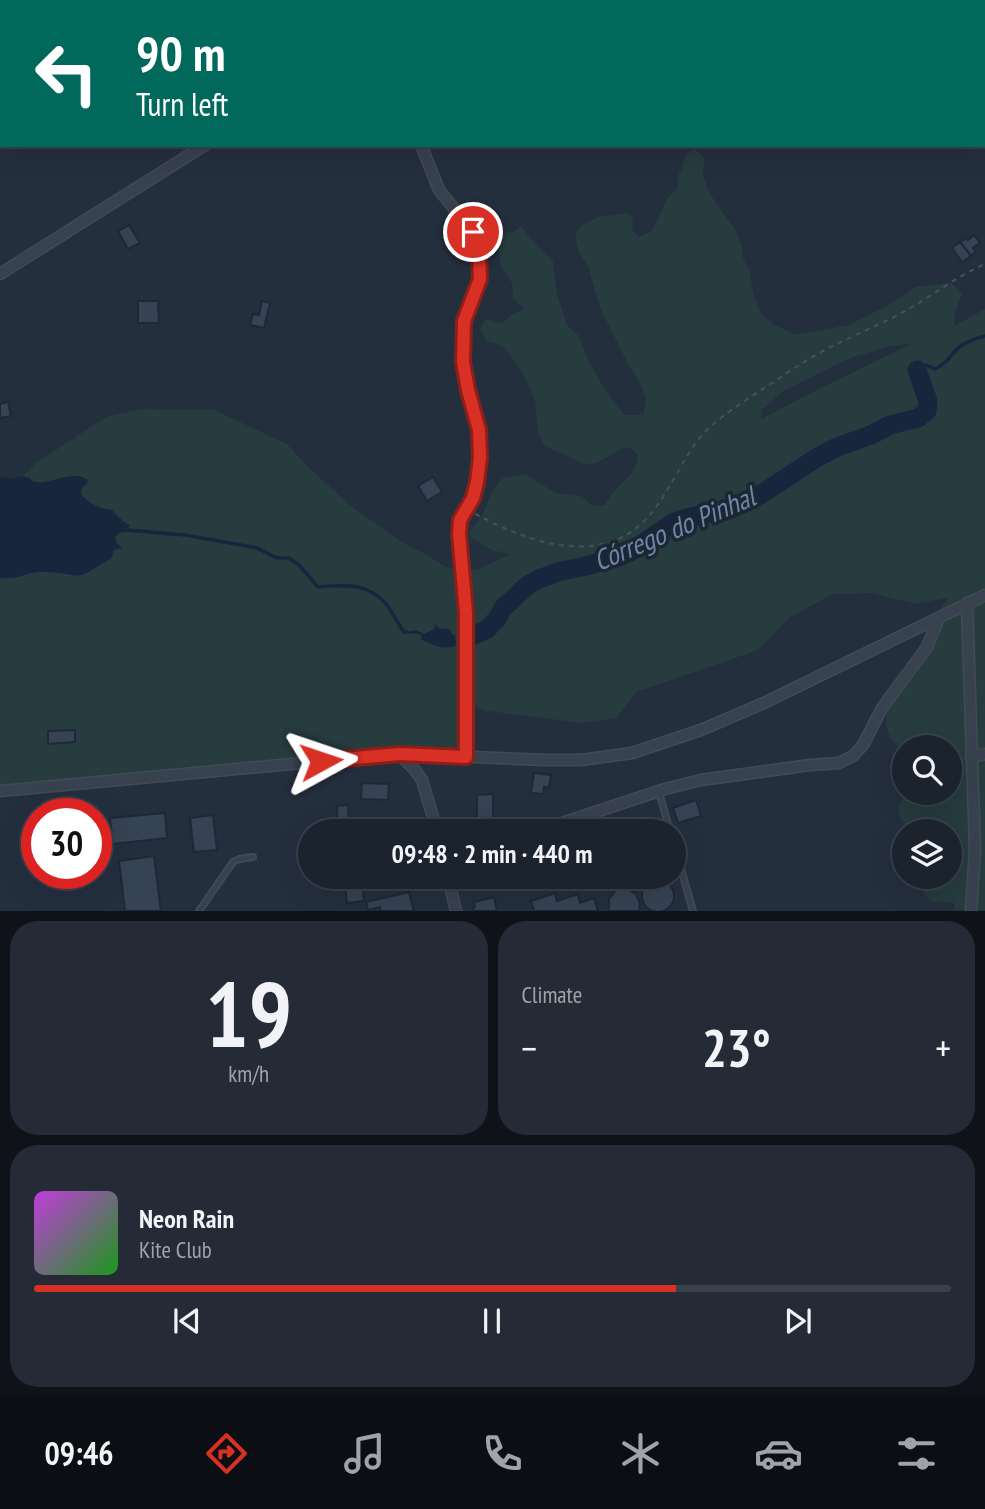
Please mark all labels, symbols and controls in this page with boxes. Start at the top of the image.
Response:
text: 90 m [136,21,225,85]
icon: left [21,28,112,119]
text: Turn left [136,83,228,125]
pin [443,202,503,262]
icon: arrive [454,213,492,251]
water label: Córrego do Pinhal [588,476,763,579]
position arrow [284,724,358,798]
map controls [892,735,962,889]
button: search [892,735,962,805]
speed limit sign: 30 [21,798,112,889]
button: layers [892,819,962,889]
text: 09:48 · 2 min · 440 m [392,837,592,870]
text: 19 [205,954,292,1072]
text: Climate [522,980,582,1009]
text: 23° [702,1014,771,1081]
text: − [522,1023,537,1072]
text: + [935,1023,951,1072]
text: km/h [228,1059,269,1088]
text: Neon Rain [139,1202,234,1235]
text: Kite Club [139,1235,212,1264]
icon: previous [168,1302,206,1340]
icon: pause [473,1302,511,1340]
icon: next [779,1302,817,1340]
icon: directions [202,1429,251,1478]
icon: music [340,1429,389,1478]
icon: phone [478,1429,527,1478]
icon: climate [616,1429,665,1478]
icon: car [754,1429,803,1478]
icon: filters [892,1429,941,1478]
text: 09:46 [44,1432,114,1474]

